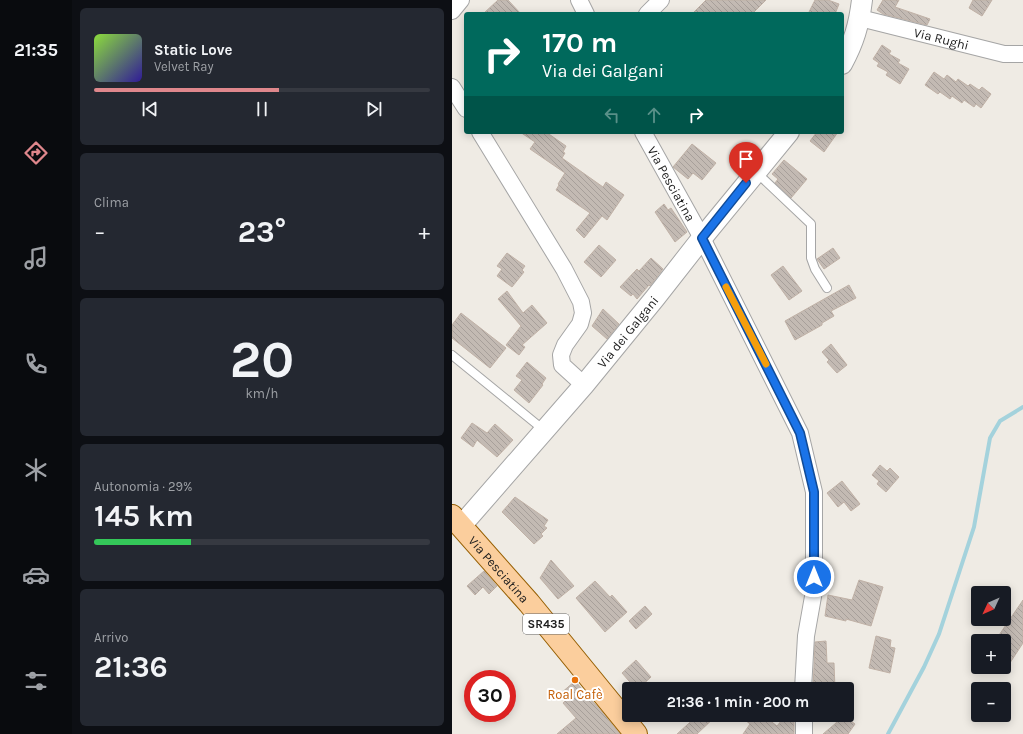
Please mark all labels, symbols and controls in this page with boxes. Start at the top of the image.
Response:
street label: Via Rughi [912,25,971,53]
text: 170 m [542,26,617,59]
icon: right [476,28,528,80]
text: 21:35 [14,39,58,61]
text: Static Love [154,41,232,59]
text: Velvet Ray [154,59,214,74]
text: Via dei Galgani [542,60,664,82]
icon: previous [139,98,161,120]
icon: pause [251,98,273,120]
icon: next [363,98,385,120]
icon: left [601,104,623,126]
icon: ahead [643,104,665,126]
icon: right [685,104,707,126]
icon: directions [22,139,50,167]
pin [729,142,763,183]
street label: Via Pesciatina [644,144,698,224]
icon: arrive [735,148,757,170]
text: Clima [94,195,129,210]
text: 23° [238,214,286,250]
text: − [94,219,106,245]
text: + [418,219,430,245]
icon: music [22,244,50,272]
street label: Via dei Galgani [594,293,662,371]
text: 20 [230,329,294,390]
icon: phone [22,350,50,378]
text: km/h [246,386,278,401]
icon: climate [22,456,50,484]
text: Autonomia · 29% [94,479,192,494]
text: 145 km [94,498,194,534]
street label: Via Pesciatina [465,533,532,606]
position arrow [793,556,835,598]
icon: car [22,561,50,589]
north arrow [971,586,1011,626]
map controls [971,586,1011,722]
road number: SR435 [523,614,569,634]
text: Arrivo [94,630,128,645]
button: + [971,634,1011,674]
text: 21:36 [94,649,168,685]
icon: filters [22,667,50,695]
speed limit sign: 30 [464,670,516,722]
marker: Roal Cafè [570,675,580,685]
button: − [971,682,1011,722]
place label: Roal Cafè [547,687,603,702]
text: 21:36 · 1 min · 200 m [667,693,809,711]

